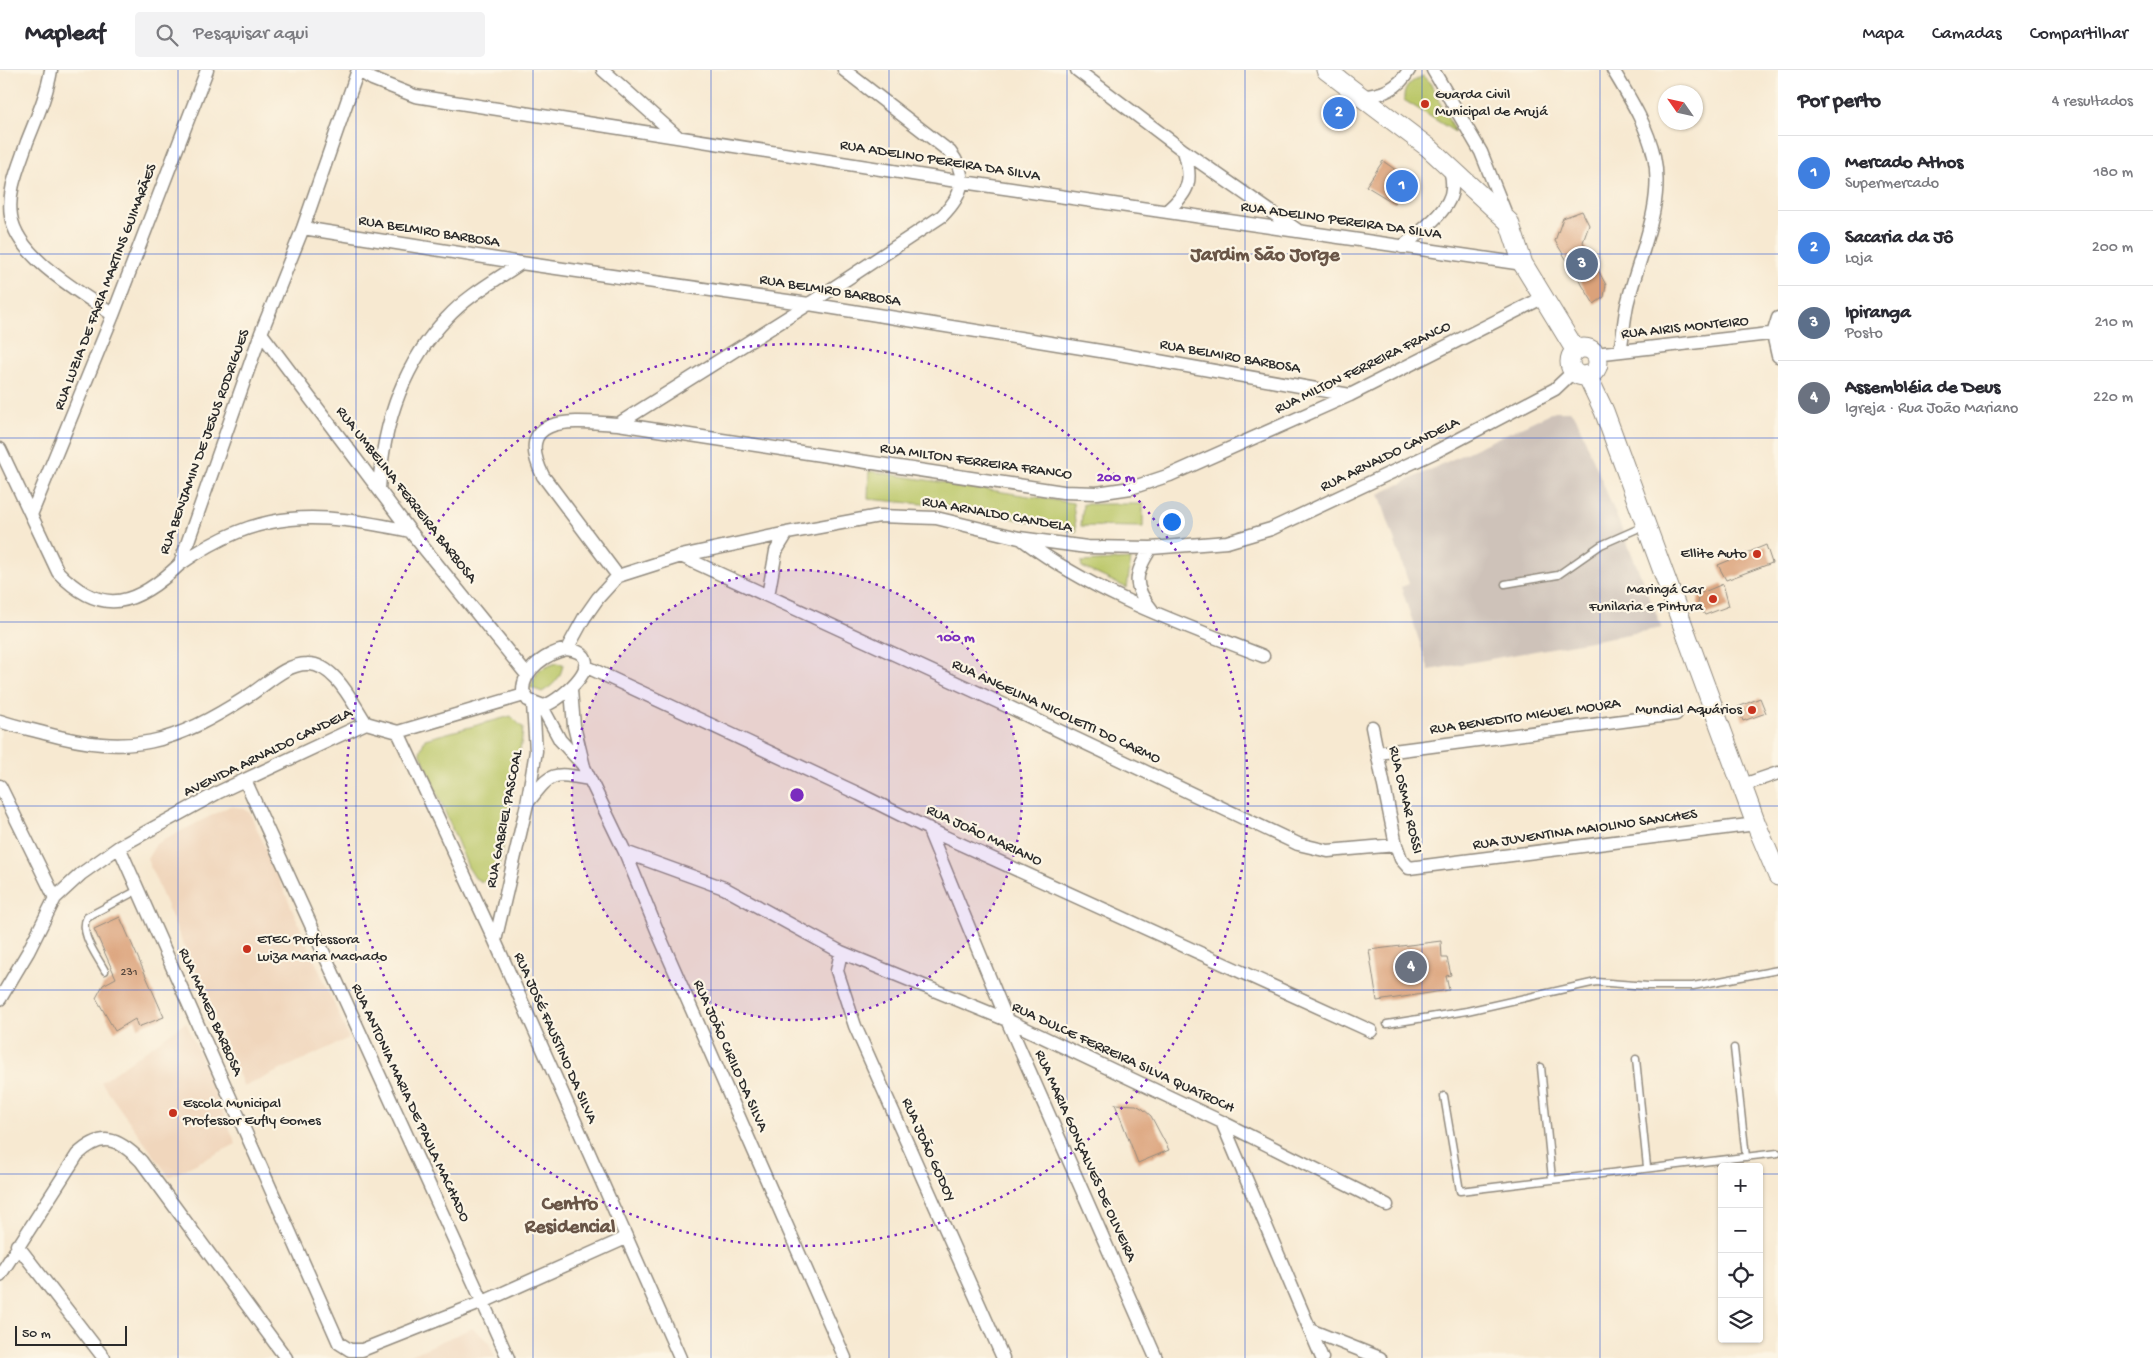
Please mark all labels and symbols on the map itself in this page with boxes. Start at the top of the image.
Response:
north arrow [1658,85,1703,130]
place label: Guarda Civil Municipal de Arujá [1435,86,1548,121]
pin: 2 [1323,94,1355,132]
marker: Guarda Civil Municipal de Arujá [1419,98,1431,110]
street label: RUA ADELINO PEREIRA DA SILVA [839,136,1043,186]
street label: RUA LUZIA DE FARIA MARTINS GUIMARÃES [51,161,161,413]
pin: 1 [1386,167,1418,205]
street label: RUA ADELINO PEREIRA DA SILVA [1239,198,1444,244]
street label: RUA BELMIRO BARBOSA [357,212,502,252]
district label: Jardim São Jorge [1189,245,1340,268]
pin: 3 [1566,245,1598,283]
street label: RUA BELMIRO BARBOSA [758,271,903,311]
street label: RUA AIRIS MONTEIRO [1620,312,1750,344]
street label: RUA MILTON FERREIRA FRANCO [1272,317,1454,419]
street label: RUA BENJAMIN DE JESUS RODRIGUES [156,327,254,557]
street label: RUA BELMIRO BARBOSA [1158,336,1303,378]
street label: RUA UMBELINA FERREIRA BARBOSA [331,403,481,588]
street label: RUA ARNALDO CANDELA [1318,413,1463,496]
street label: RUA MILTON FERREIRA FRANCO [879,440,1073,484]
text: 200 m [1097,469,1136,487]
street label: RUA ARNALDO CANDELA [920,493,1075,537]
your location [1159,509,1185,535]
place label: Ellite Auto [1681,545,1747,563]
marker: Ellite Auto [1751,548,1763,560]
place label: Maringá Car Funilaria e Pintura [1588,581,1705,616]
marker: Maringá Car Funilaria e Pintura [1707,593,1719,605]
text: 100 m [936,629,975,647]
street label: RUA ANGELINA NICOLETTI DO CARMO [949,656,1163,768]
street label: RUA BENEDITO MIGUEL MOURA [1429,695,1623,739]
place label: Mundial Aquários [1635,701,1742,719]
street label: AVENIDA ARNALDO CANDELA [181,704,356,802]
marker: Mundial Aquários [1746,704,1758,716]
street label: RUA OSMAR ROSSI [1384,744,1426,856]
street label: RUA GABRIEL PASCOAL [483,748,527,890]
centre of rings [788,786,806,804]
street label: RUA JOÃO MARIANO [923,801,1045,871]
street label: RUA JUVENTINA MAIOLINO SANCHES [1472,805,1698,855]
place label: ETEC Professora Luiza Maria Machado [257,931,387,966]
marker: ETEC Professora Luiza Maria Machado [241,943,253,955]
street label: RUA MAMED BARBOSA [174,945,247,1080]
pin: 4 [1395,948,1427,986]
street label: RUA JOSÉ FAUSTINO DA SILVA [509,950,601,1127]
house number: 231 [121,966,138,980]
street label: RUA JOÃO CIRILO DA SILVA [688,977,772,1136]
street label: RUA ANTONIA MARIA DE PAULA MACHADO [347,981,473,1225]
street label: RUA DULCE FERREIRA SILVA QUATROCH [1009,998,1238,1118]
street label: RUA MARIA GONÇALVES DE OLIVEIRA [1030,1047,1140,1266]
place label: Escola Municipal Professor Eufly Gomes [182,1095,321,1130]
street label: RUA JOÃO GODOY [897,1095,959,1205]
marker: Escola Municipal Professor Eufly Gomes [167,1107,179,1119]
district label: Centro Residencial [524,1194,616,1240]
scale bar [15,1323,128,1346]

